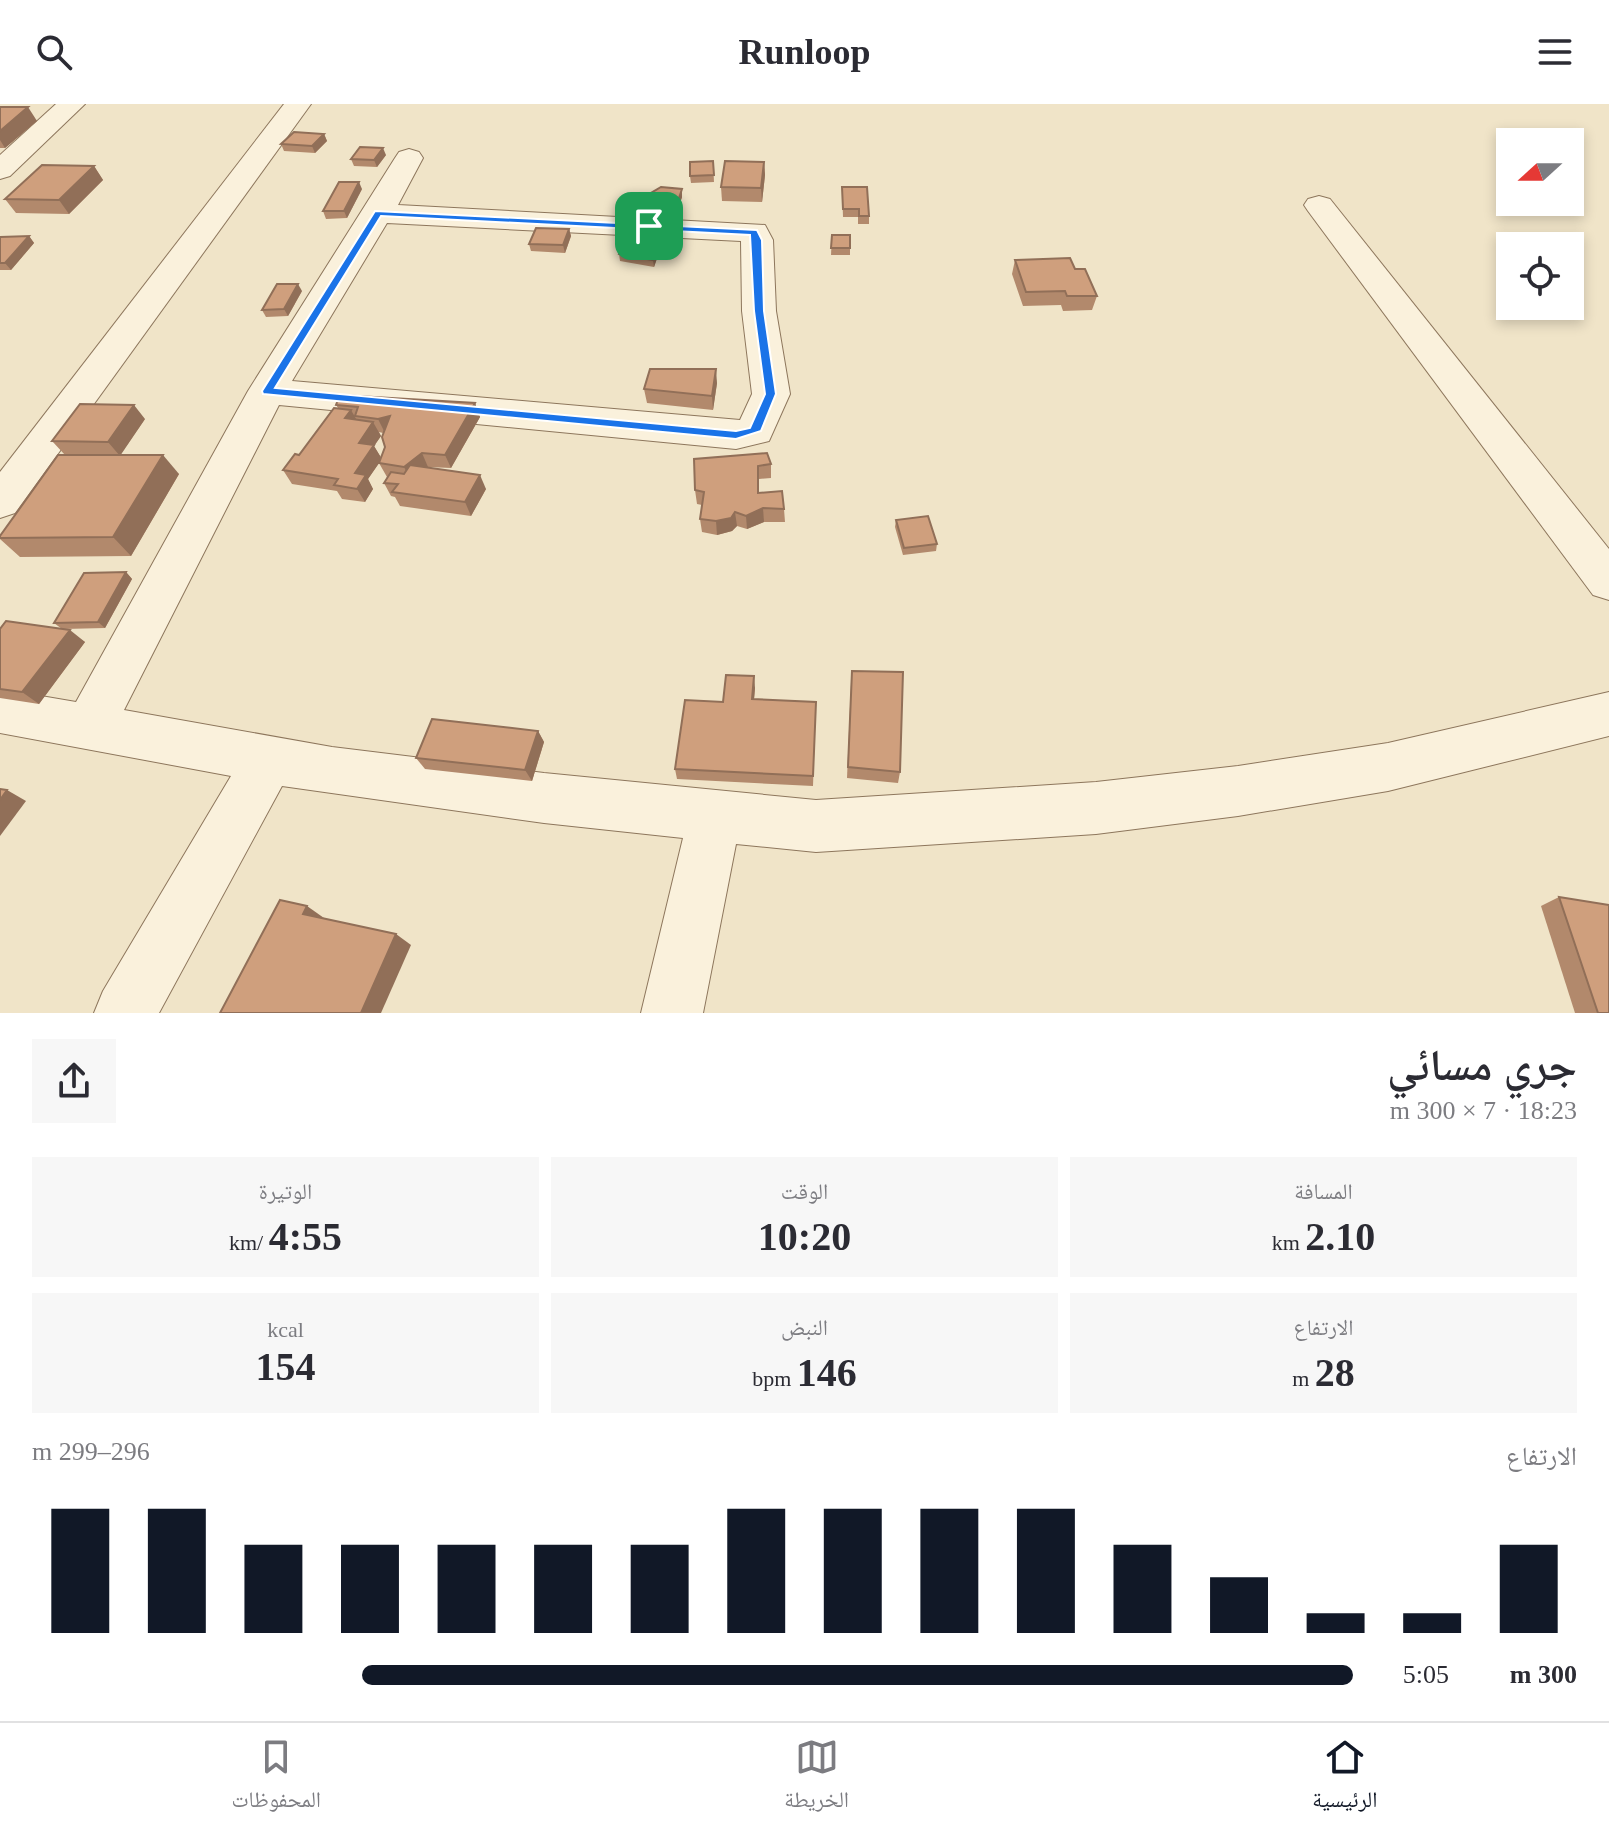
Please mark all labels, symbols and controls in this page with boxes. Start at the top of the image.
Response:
icon: search [32,30,76,74]
icon: menu [1533,30,1577,74]
text: Runloop [738,32,871,72]
north arrow [1496,128,1584,216]
map controls [1496,128,1584,320]
pin [615,192,683,260]
icon: arrive [627,204,671,248]
button: locate [1496,232,1584,320]
button: share [32,1039,116,1123]
text: جري مسائي [1387,1041,1577,1090]
text: 18:23 · 7 × 300 m [1390,1096,1577,1125]
text: الوتيرة [259,1179,312,1204]
text: الوقت [781,1179,828,1204]
text: المسافة [1294,1179,1353,1204]
text: 4:55 [269,1214,342,1259]
text: 10:20 [758,1214,851,1259]
text: 2.10 [1305,1214,1375,1259]
text: /km [229,1230,269,1255]
text: km [1272,1230,1305,1255]
text: النبض [781,1315,828,1340]
text: الارتفاع [1293,1315,1354,1340]
text: kcal [267,1317,304,1342]
text: 154 [256,1344,316,1389]
text: 146 [797,1350,857,1395]
text: 28 [1315,1350,1355,1395]
text: bpm [752,1366,797,1391]
text: m [1292,1366,1315,1391]
text: 296–299 m [32,1437,150,1466]
text: الارتفاع [1506,1442,1577,1471]
text: 5:05 [1403,1660,1449,1689]
text: 300 m [1510,1660,1577,1689]
tab: المحفوظات [232,1735,321,1821]
tab: الخريطة [784,1735,849,1821]
tab: الرئيسية [1312,1735,1377,1821]

